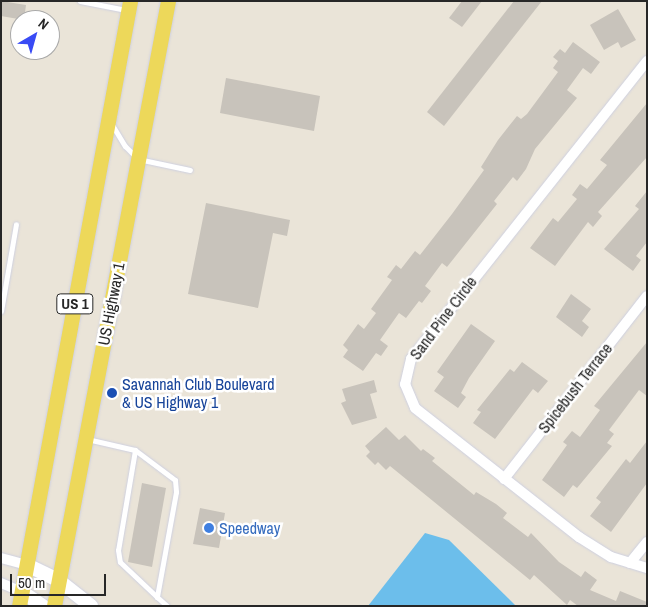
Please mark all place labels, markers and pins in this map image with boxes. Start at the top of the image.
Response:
place label: Savannah Club Boulevard & US Highway 1 [122,374,274,412]
marker: Savannah Club Boulevard & US Highway 1 [106,387,118,399]
place label: Speedway [219,518,280,538]
marker: Speedway [203,522,215,534]

